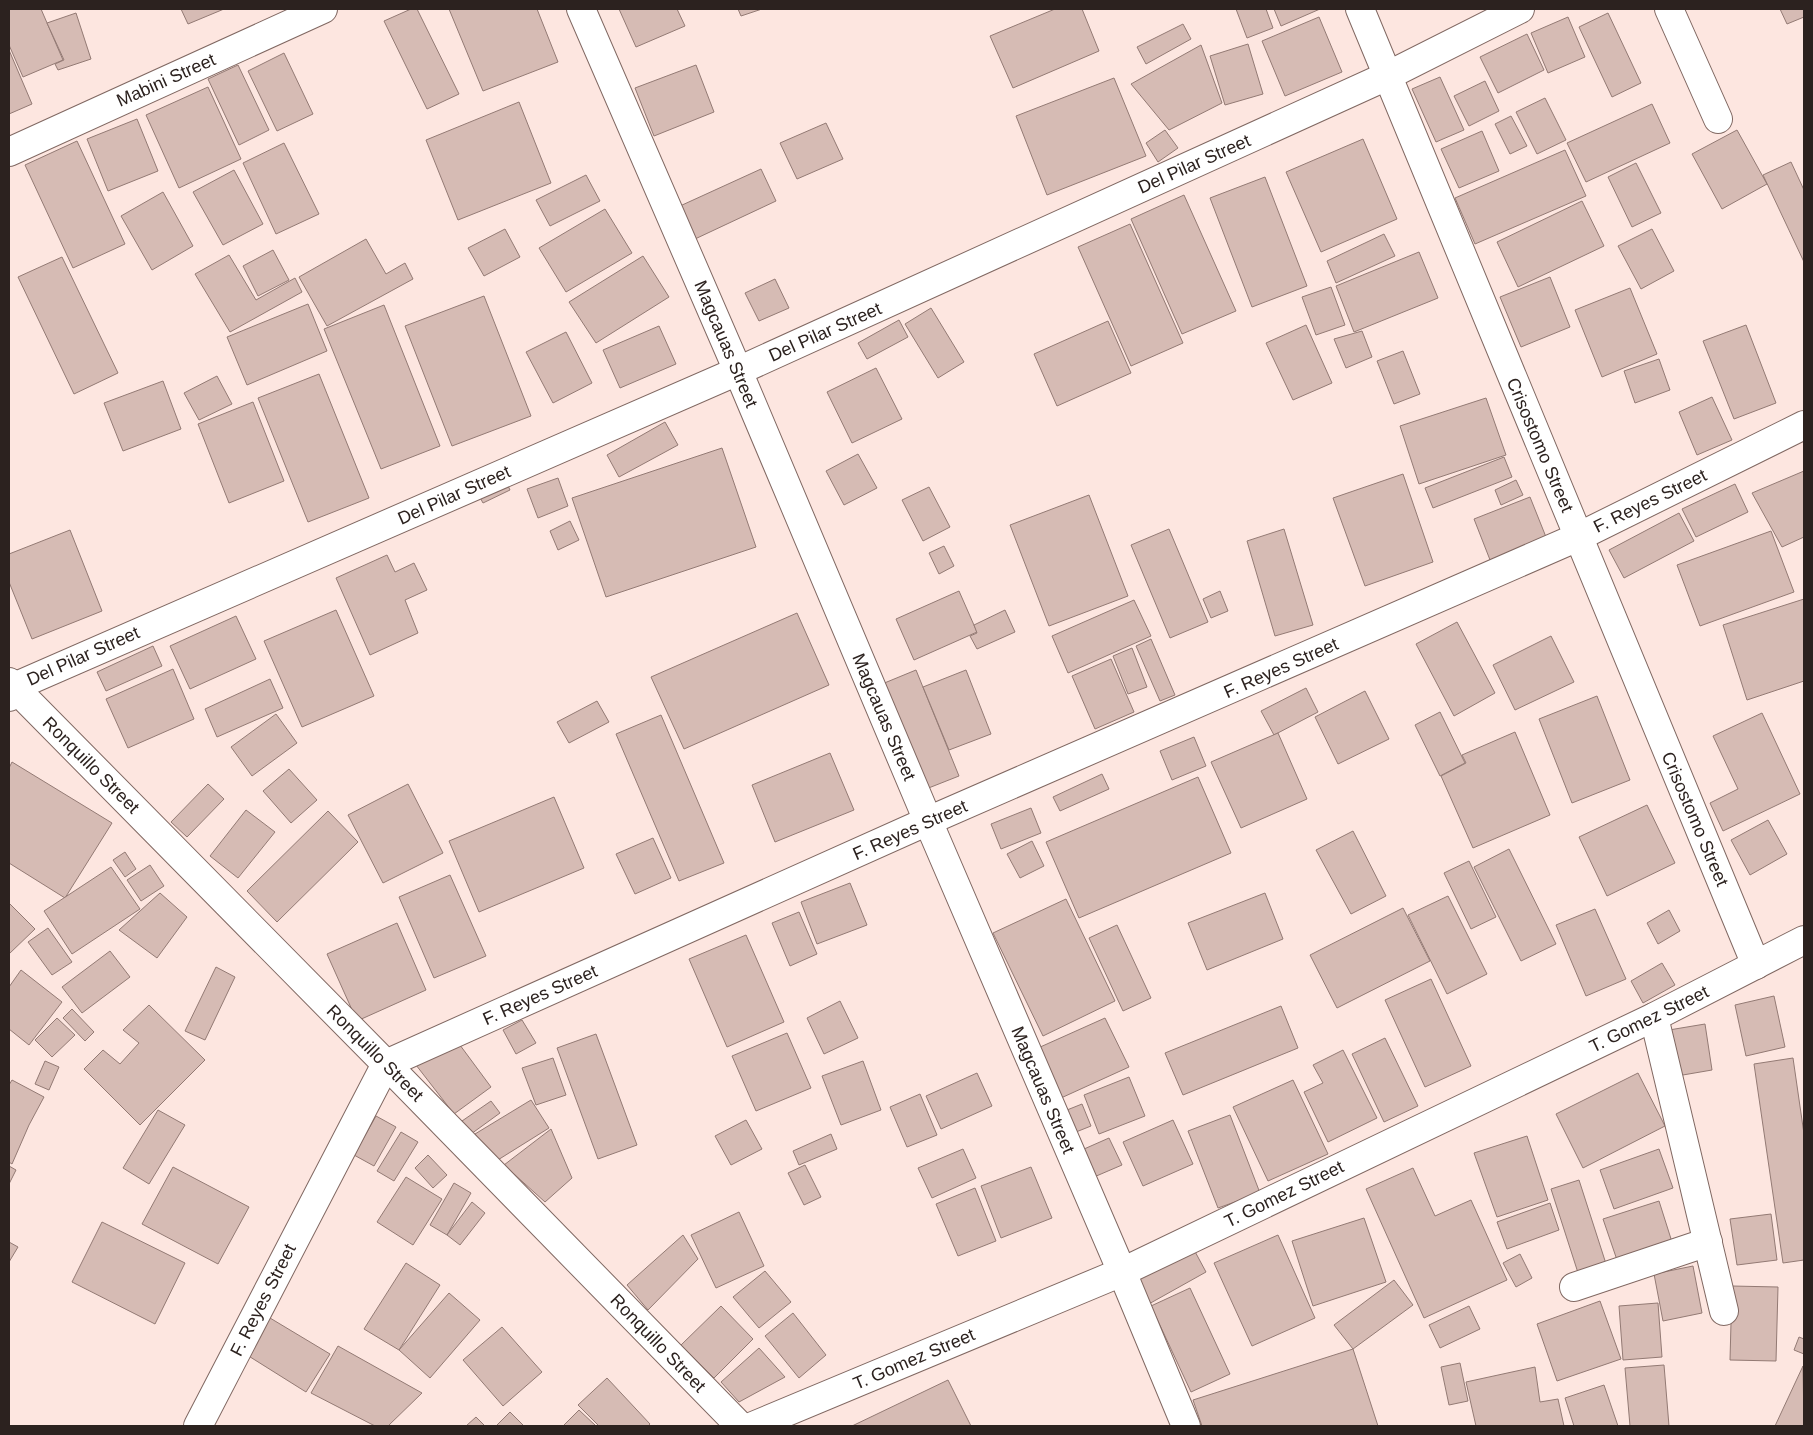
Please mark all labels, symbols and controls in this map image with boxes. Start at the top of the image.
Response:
street label: Mabini Street [113,49,219,111]
street label: Del Pilar Street [1135,130,1253,198]
street label: Magcauas Street [690,277,762,411]
street label: Del Pilar Street [766,298,884,366]
street label: Crisostomo Street [1503,375,1577,515]
street label: Del Pilar Street [395,461,513,529]
street label: F. Reyes Street [1590,465,1710,537]
street label: Del Pilar Street [24,622,142,690]
street label: F. Reyes Street [1221,634,1341,702]
street label: Magcauas Street [848,650,920,784]
street label: Ronquillo Street [39,713,143,817]
street label: Crisostomo Street [1658,749,1732,889]
street label: F. Reyes Street [850,796,970,864]
street label: F. Reyes Street [480,961,600,1029]
street label: T. Gomez Street [1586,982,1712,1056]
street label: Ronquillo Street [323,1001,427,1105]
street label: Magcauas Street [1007,1023,1079,1157]
street label: T. Gomez Street [1221,1157,1347,1231]
street label: F. Reyes Street [226,1241,300,1359]
street label: Ronquillo Street [606,1290,710,1396]
street label: T. Gomez Street [850,1324,978,1394]

